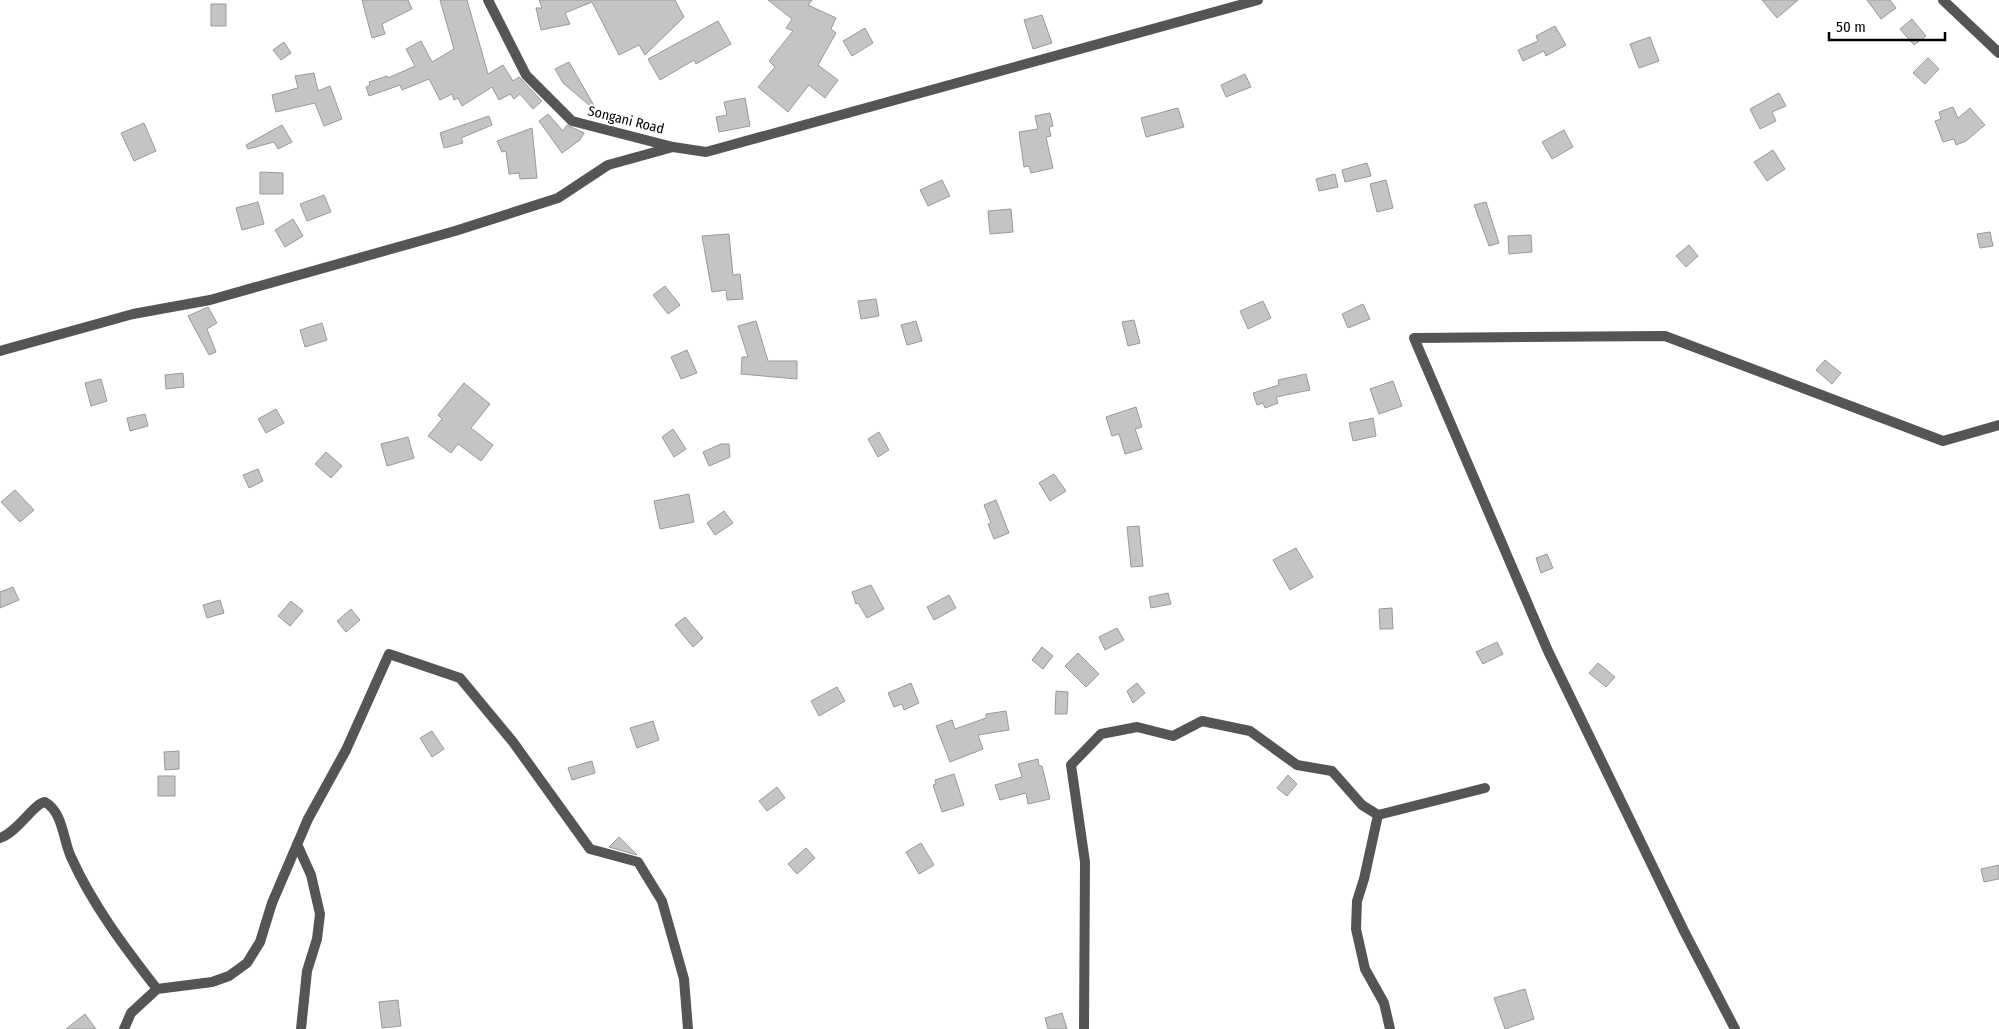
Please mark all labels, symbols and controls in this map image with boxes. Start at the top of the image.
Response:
scale bar [1829,10,1945,42]
text: 50 m [1836,18,1866,36]
street label: Songani Road [586,102,666,138]

